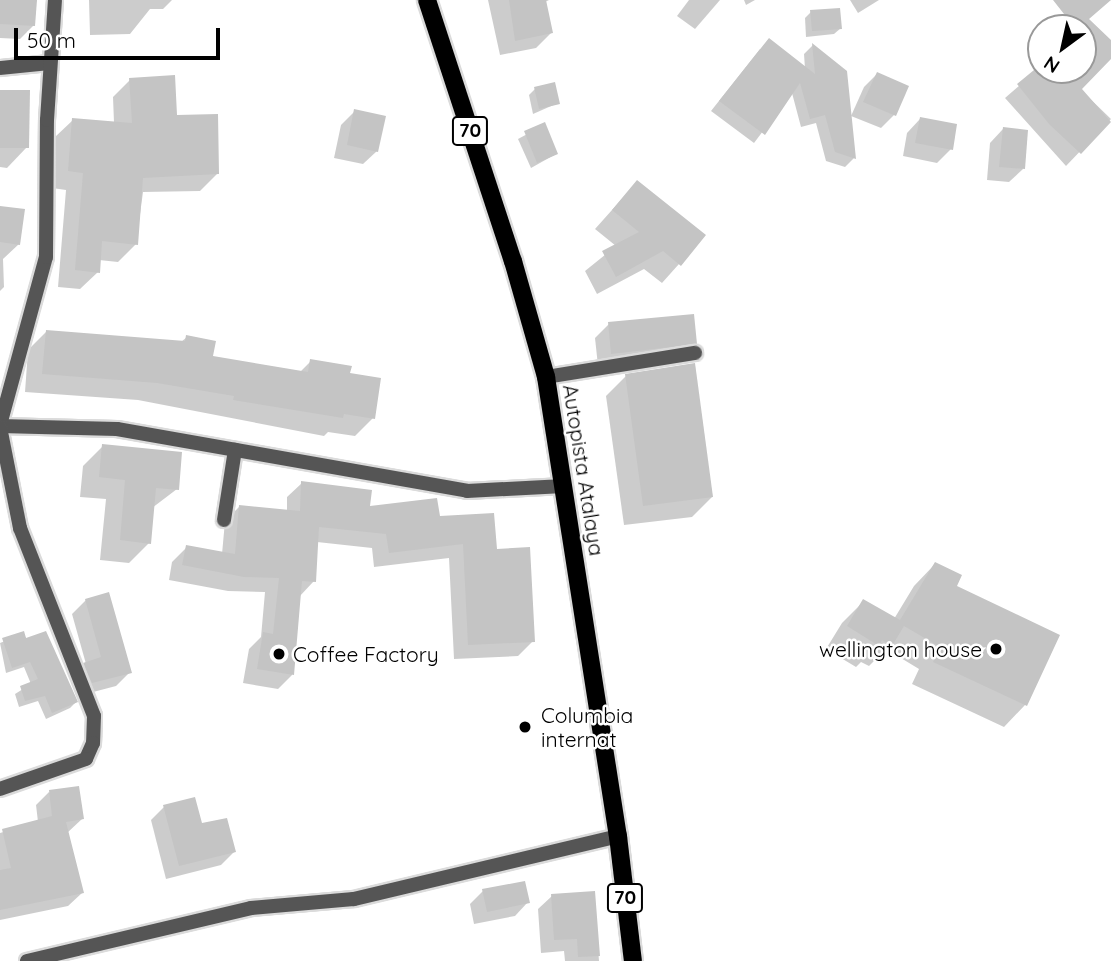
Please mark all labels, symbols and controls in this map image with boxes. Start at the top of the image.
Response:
scale bar [18,14,224,58]
north arrow [1027,14,1097,84]
text: 50 m [27,27,76,53]
text: N [1039,51,1064,79]
road number: 70 [451,116,489,146]
street label: Autopista Atalaya [558,382,610,558]
place label: wellington house [819,636,982,662]
place label: Coffee Factory [293,641,439,667]
marker: wellington house [988,641,1004,657]
marker: Coffee Factory [271,646,287,662]
place label: Columbia internat [541,702,633,752]
marker: Columbia internat [515,717,535,737]
road number: 70 [606,882,644,914]

